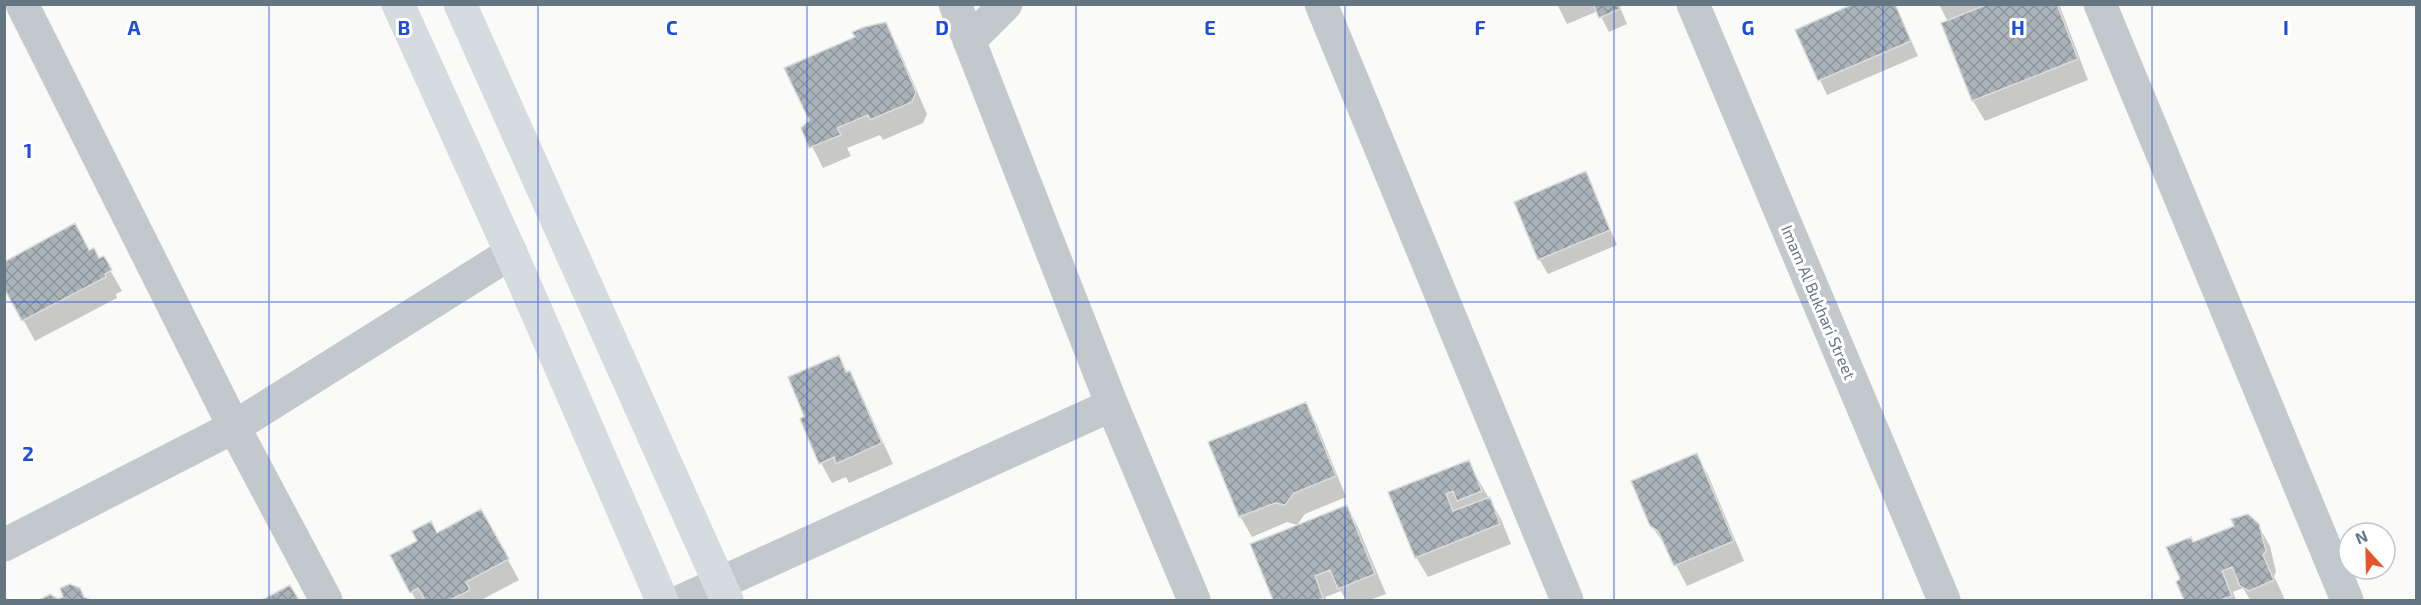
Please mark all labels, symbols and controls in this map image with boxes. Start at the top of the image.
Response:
text: A [127,15,141,39]
text: B [398,15,410,39]
text: C [666,15,678,39]
text: D [935,15,949,39]
text: E [1204,15,1216,39]
text: F [1474,15,1486,39]
text: G [1742,15,1754,39]
text: H [2011,15,2025,39]
text: I [2283,15,2289,39]
text: 1 [24,138,32,162]
street label: Imam Al Bukhari Street [1778,222,1860,382]
text: 2 [22,441,34,465]
north arrow [2337,521,2397,581]
text: N [2352,526,2370,548]

